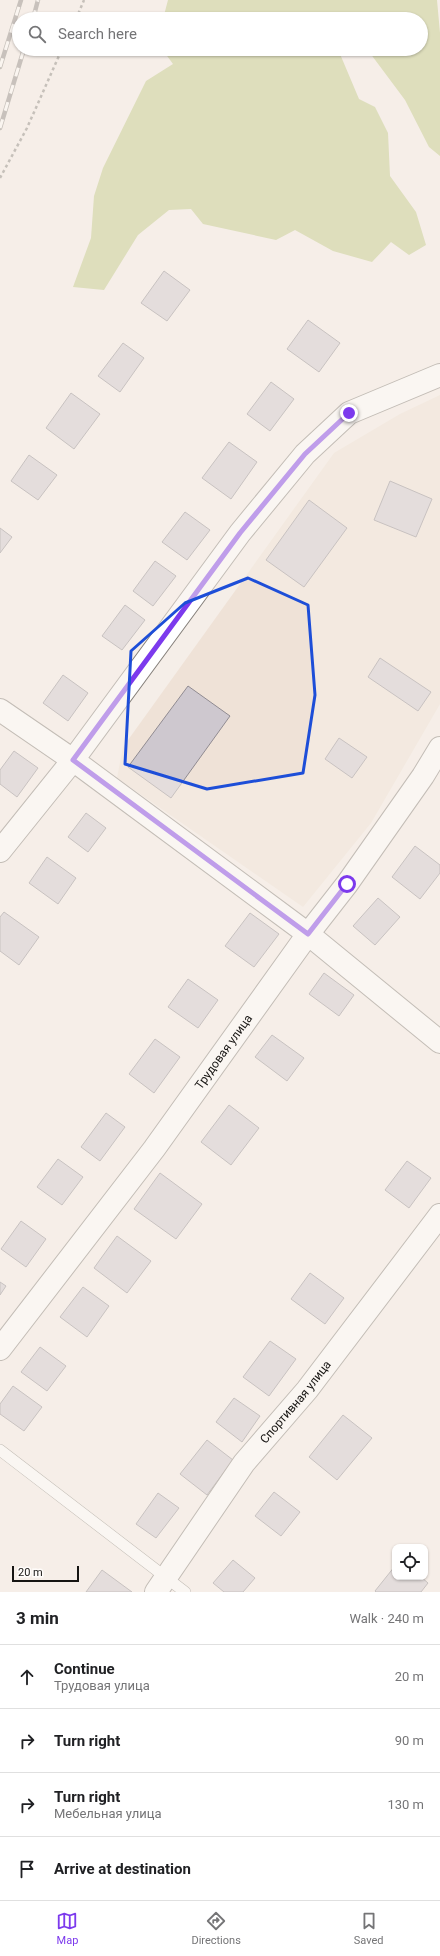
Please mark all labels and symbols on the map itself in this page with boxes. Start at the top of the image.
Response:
route end [340,404,358,422]
route start [338,875,356,893]
street label: Трудовая улица [192,1012,255,1092]
street label: Спортивная улица [257,1358,334,1446]
scale bar [12,1564,79,1583]

